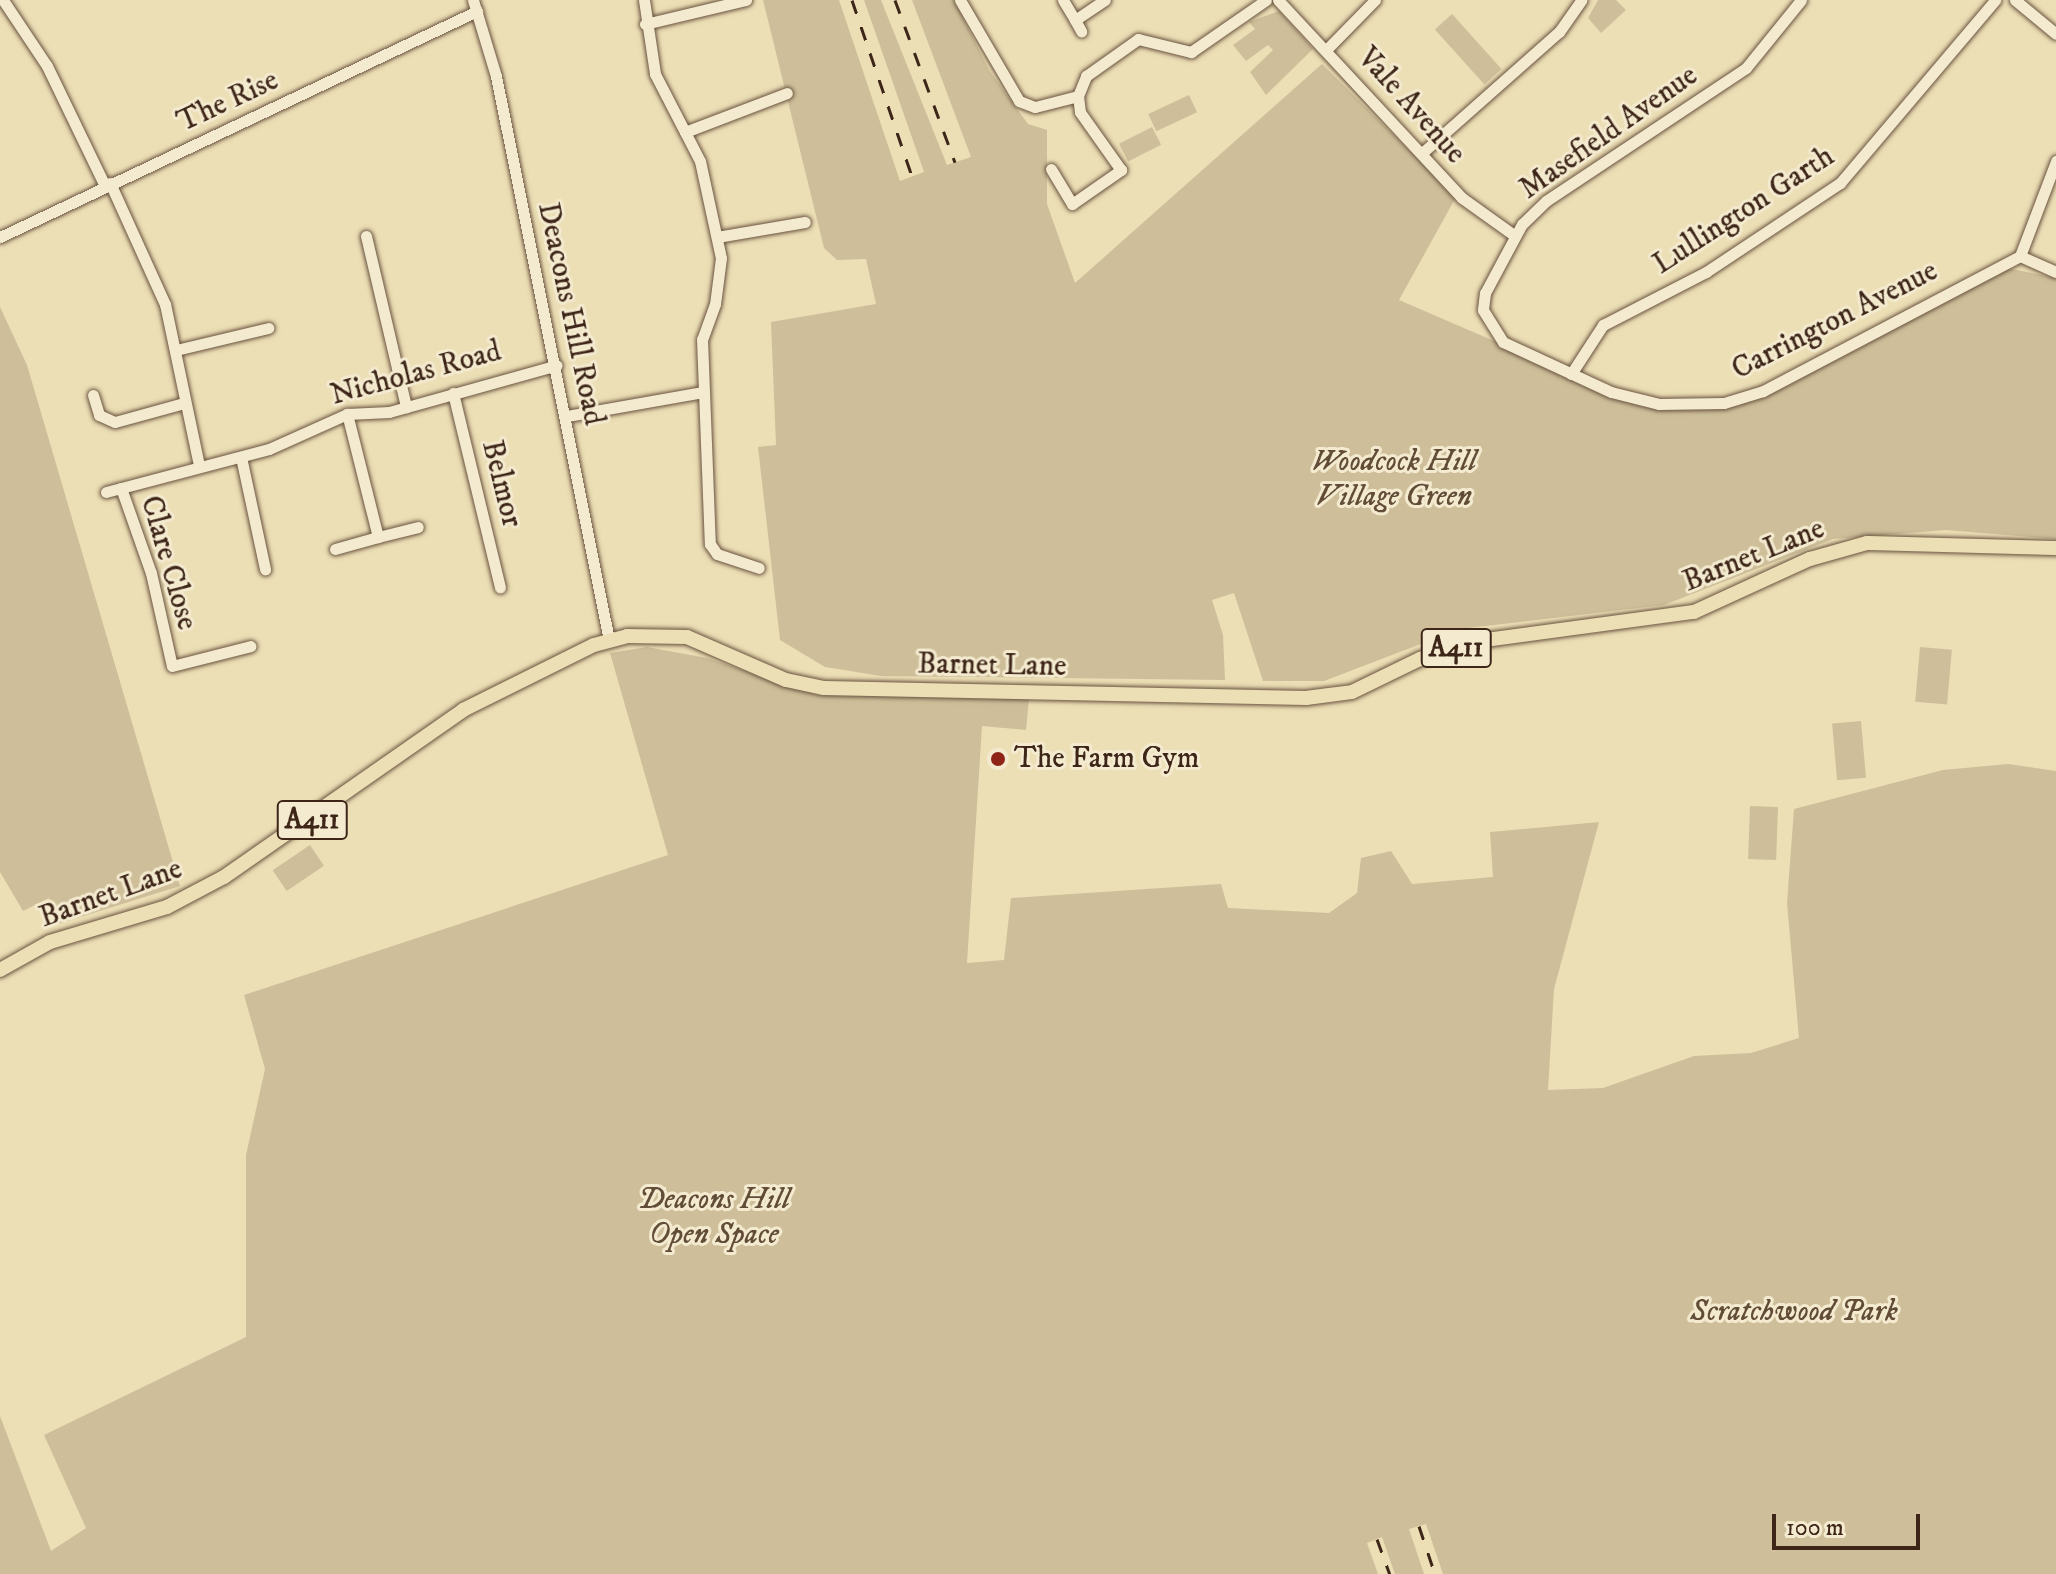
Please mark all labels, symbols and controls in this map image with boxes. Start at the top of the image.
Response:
street label: Vale Avenue [1349,40,1473,172]
street label: Masefield Avenue [1513,58,1705,208]
street label: The Rise [172,63,284,141]
street label: Lullington Garth [1647,139,1841,283]
street label: Deacons Hill Road [529,199,611,429]
street label: Carrington Avenue [1726,254,1944,388]
street label: Nicholas Road [327,334,505,414]
street label: Belmor [473,437,529,531]
park label: Woodcock Hill Village Green [1312,444,1476,514]
street label: Clare Close [132,492,204,634]
street label: Barnet Lane [1678,511,1830,601]
road number: A411 [1420,624,1492,672]
street label: Barnet Lane [917,647,1067,685]
place label: The Farm Gym [1014,741,1199,777]
marker: The Farm Gym [989,750,1007,768]
road number: A411 [276,796,348,844]
street label: Barnet Lane [35,852,187,936]
park label: Deacons Hill Open Space [638,1182,790,1252]
park label: Scratchwood Park [1690,1294,1898,1330]
scale bar [1776,1498,1924,1548]
text: 100 m [1786,1513,1844,1543]

